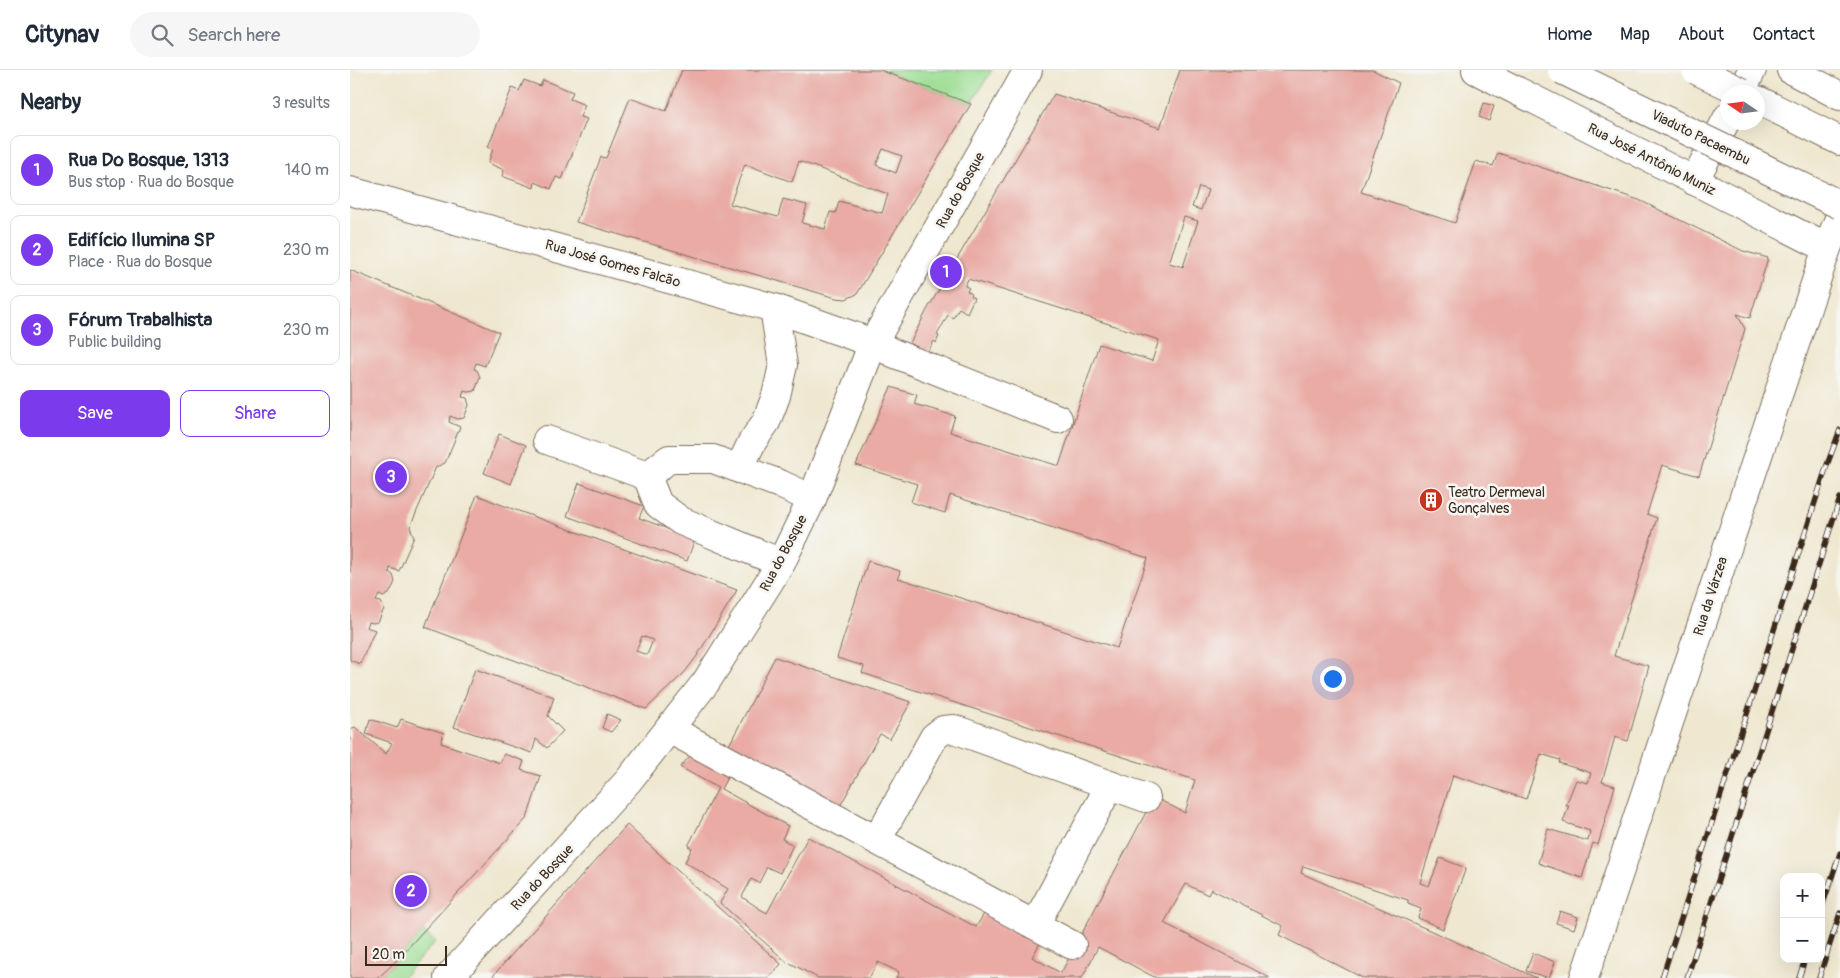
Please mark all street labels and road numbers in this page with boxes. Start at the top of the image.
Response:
street label: Viaduto Pacaembu [1649,106,1753,169]
street label: Rua José Antônio Muniz [1585,120,1719,199]
street label: Rua do Bosque [933,149,988,231]
street label: Rua José Gomes Falcão [543,236,683,291]
street label: Rua do Bosque [756,512,811,594]
street label: Rua da Várzea [1690,555,1731,638]
street label: Rua do Bosque [507,841,577,914]

